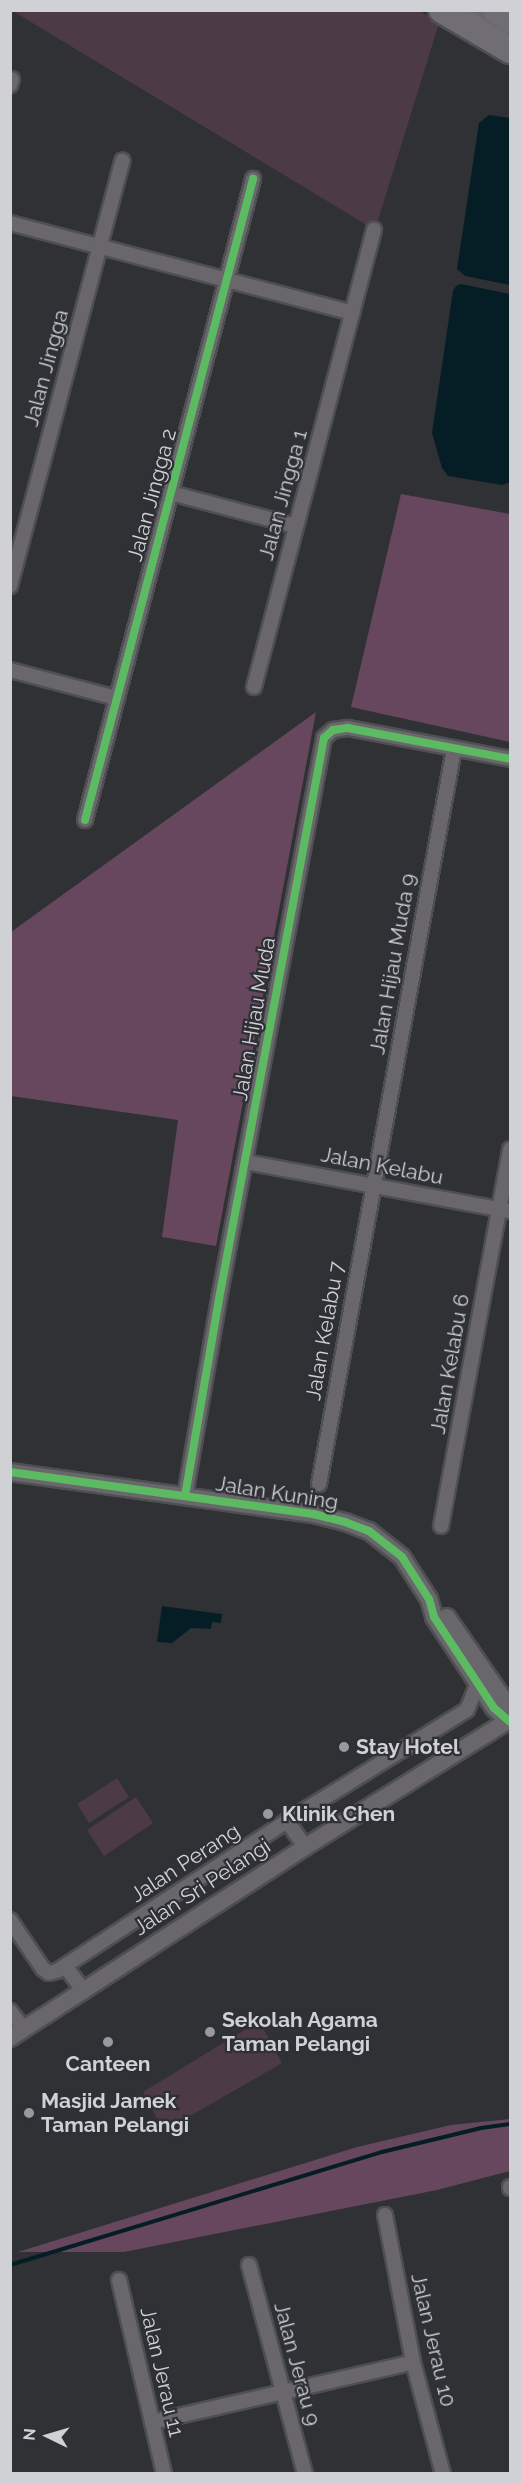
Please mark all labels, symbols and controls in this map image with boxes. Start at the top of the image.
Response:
street label: Jalan Jingga [18,307,74,429]
street label: Jalan Jingga 2 [122,426,182,564]
street label: Jalan Jingga 1 [253,427,313,563]
street label: Jalan Hijau Muda 9 [365,872,421,1056]
street label: Jalan Hijau Muda [227,935,281,1103]
street label: Jalan Kelabu [319,1142,445,1190]
street label: Jalan Kelabu 7 [300,1260,350,1402]
street label: Jalan Kelabu 6 [425,1292,475,1436]
street label: Jalan Kuning [214,1471,340,1515]
place label: Stay Hotel [356,1734,460,1760]
marker: Stay Hotel [337,1740,351,1754]
place label: Klinik Chen [282,1801,395,1827]
marker: Klinik Chen [259,1805,277,1823]
street label: Jalan Perang [126,1818,244,1908]
street label: Jalan Sri Pelangi [129,1833,275,1941]
place label: Sekolah Agama Taman Pelangi [222,2007,379,2057]
marker: Sekolah Agama Taman Pelangi [203,2025,217,2039]
marker: Canteen [101,2035,115,2049]
place label: Canteen [66,2051,150,2077]
place label: Masjid Jamek Taman Pelangi [41,2088,189,2138]
marker: Masjid Jamek Taman Pelangi [22,2106,36,2120]
street label: Jalan Jerau 10 [405,2271,461,2409]
street label: Jalan Jerau 9 [268,2299,326,2429]
street label: Jalan Jerau 11 [135,2304,189,2440]
north arrow [18,2406,78,2466]
text: N [20,2427,40,2441]

